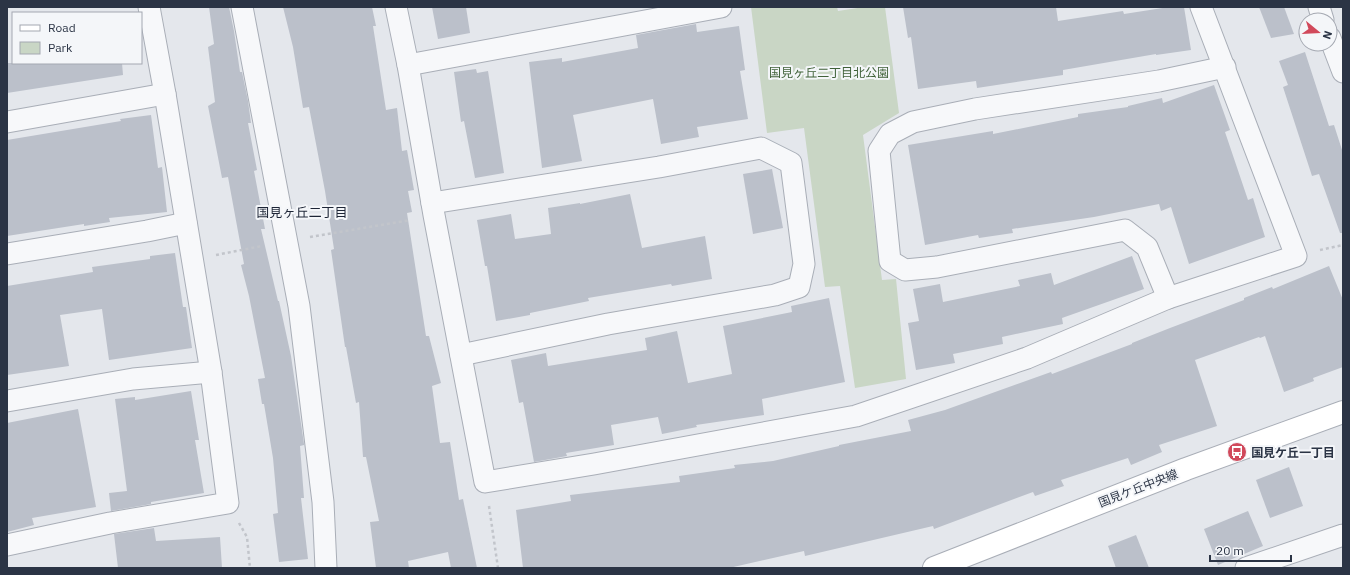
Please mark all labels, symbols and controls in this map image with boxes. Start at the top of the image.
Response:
legend [12,12,142,64]
north arrow [1298,12,1338,52]
text: Road [48,20,76,35]
text: N [1320,29,1335,41]
text: Park [48,40,73,55]
park label: 国見ヶ丘二丁目北公園 [769,65,889,80]
district label: 国見ヶ丘二丁目 [256,204,348,221]
bus stop icon: 国見ケ丘一丁目 [1226,441,1248,463]
place label: 国見ケ丘一丁目 [1251,445,1335,460]
street label: 国見ケ丘中央線 [1096,466,1180,510]
scale bar [1210,537,1291,563]
text: 20 m [1216,543,1244,558]

